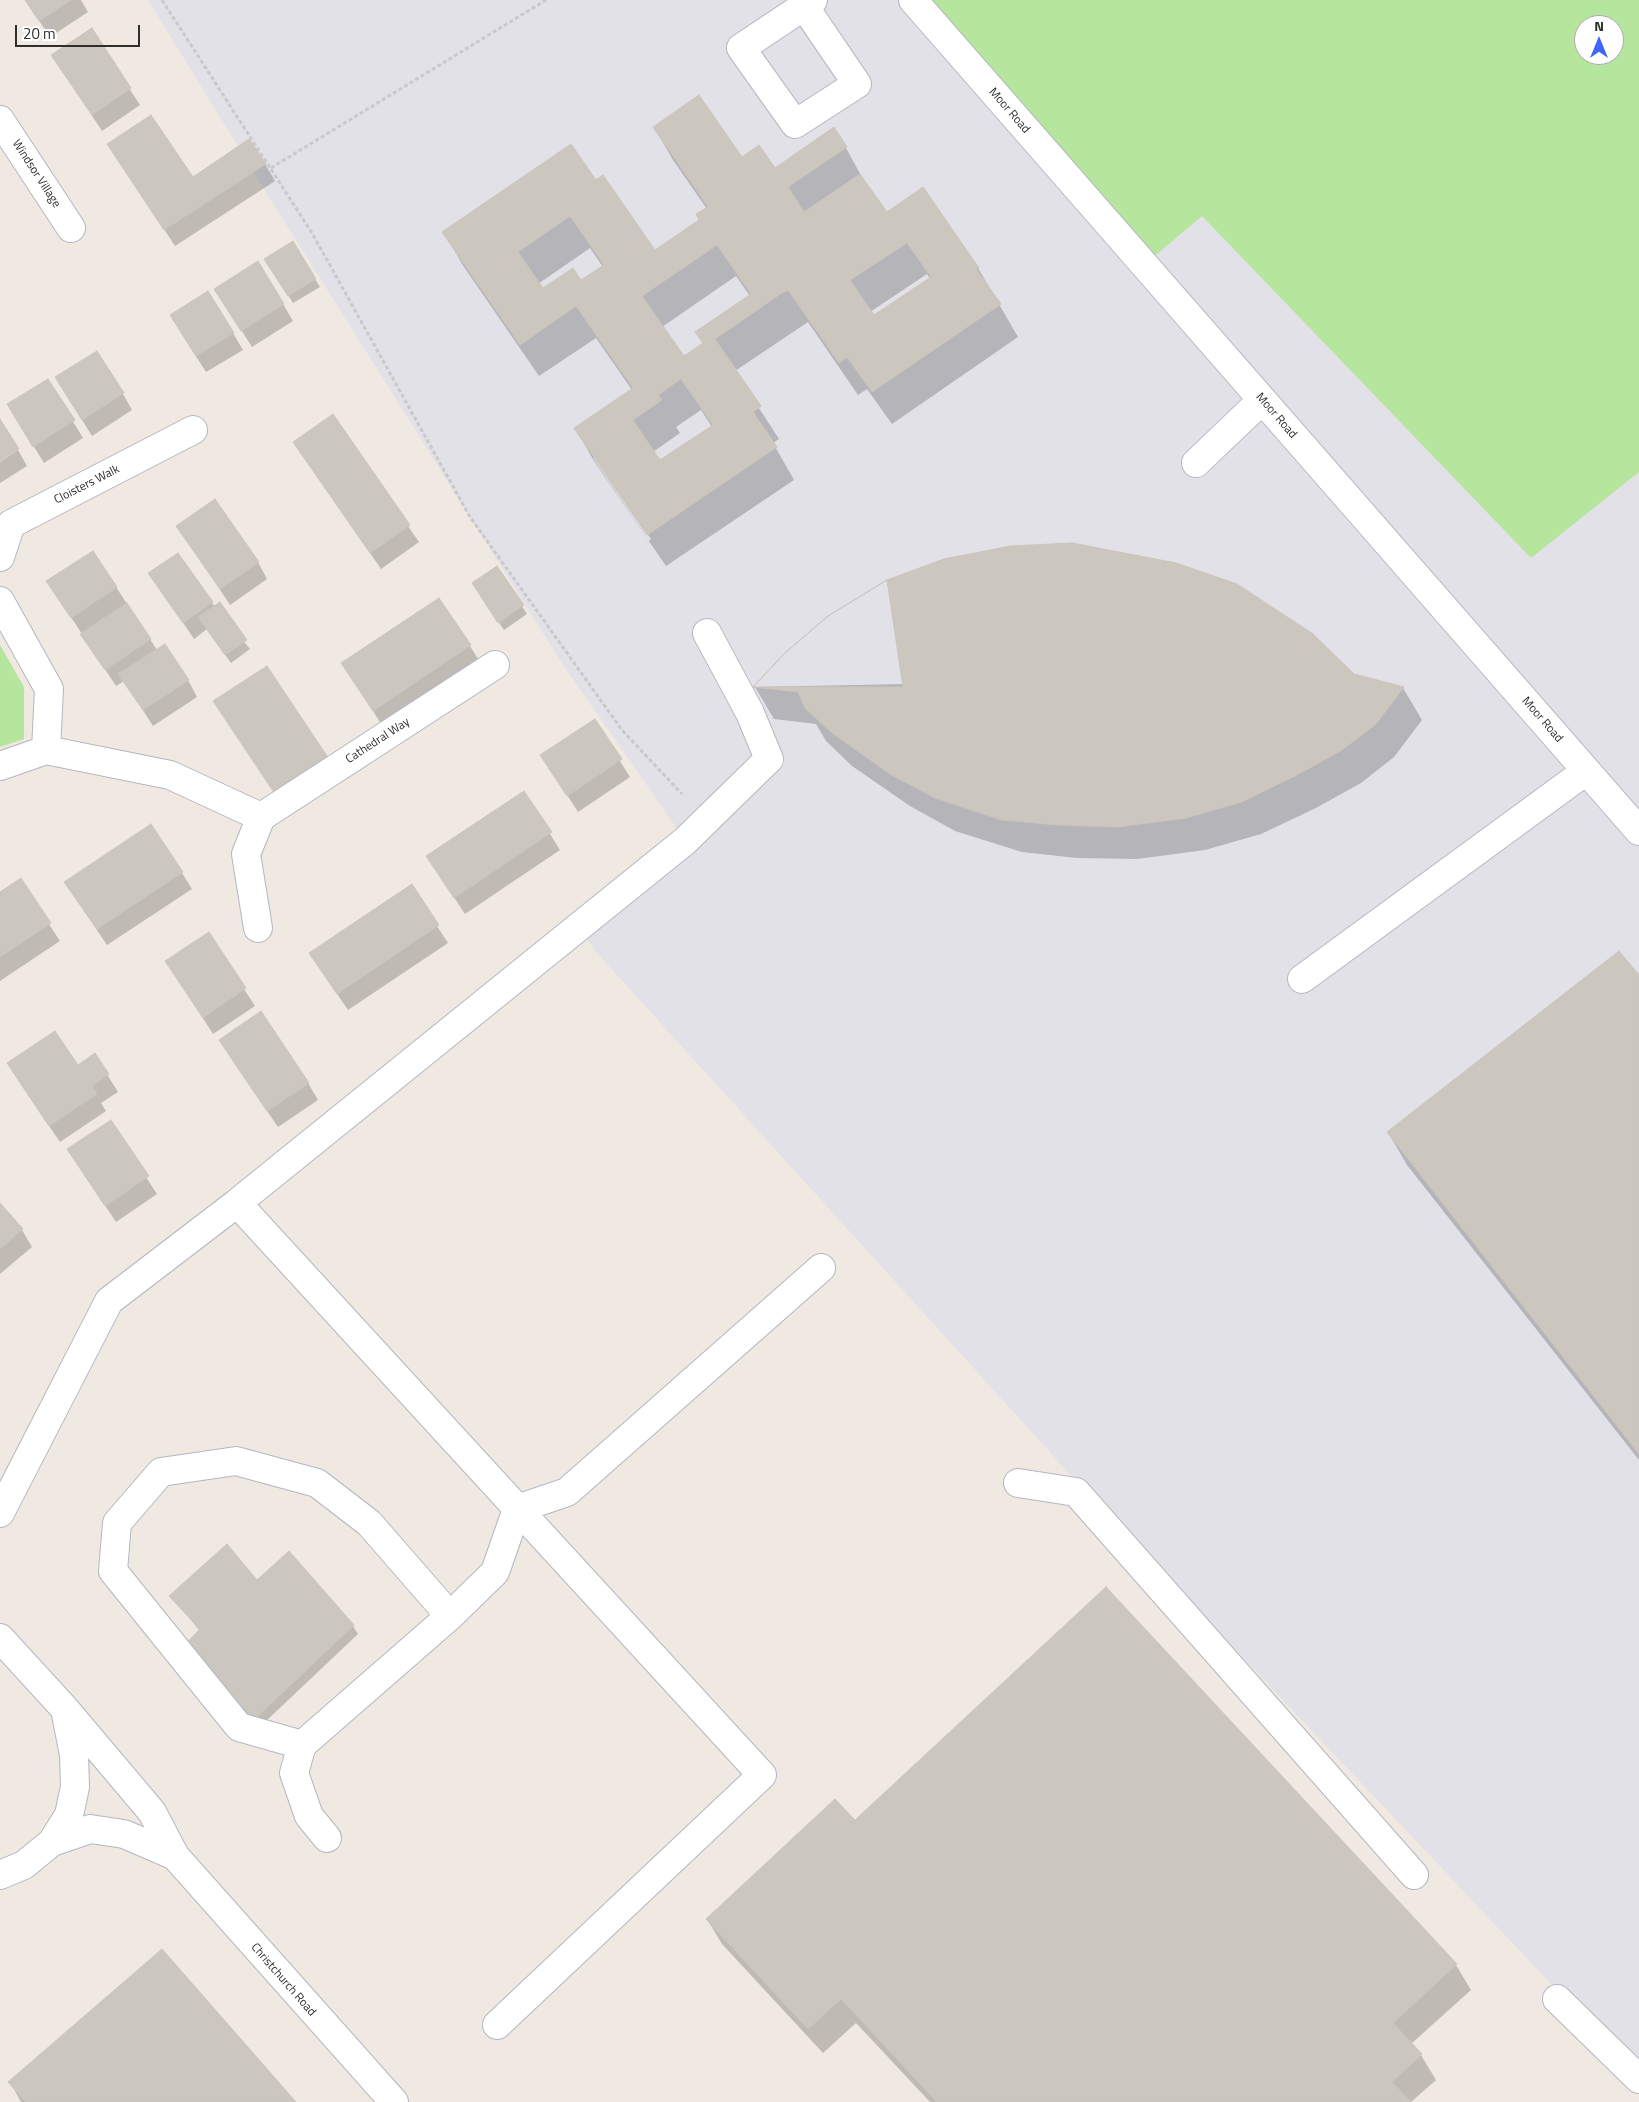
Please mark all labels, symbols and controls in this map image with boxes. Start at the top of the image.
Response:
scale bar [18,15,142,47]
north arrow [1574,15,1624,65]
text: N [1594,15,1604,36]
text: 20 m [23,22,56,45]
street label: Moor Road [985,85,1033,137]
street label: Windsor Village [9,137,63,211]
street label: Moor Road [1252,390,1300,442]
street label: Cloisters Walk [52,462,122,508]
street label: Moor Road [1518,694,1566,746]
street label: Cathedral Way [343,715,413,767]
street label: Christchurch Road [247,1941,319,2019]

